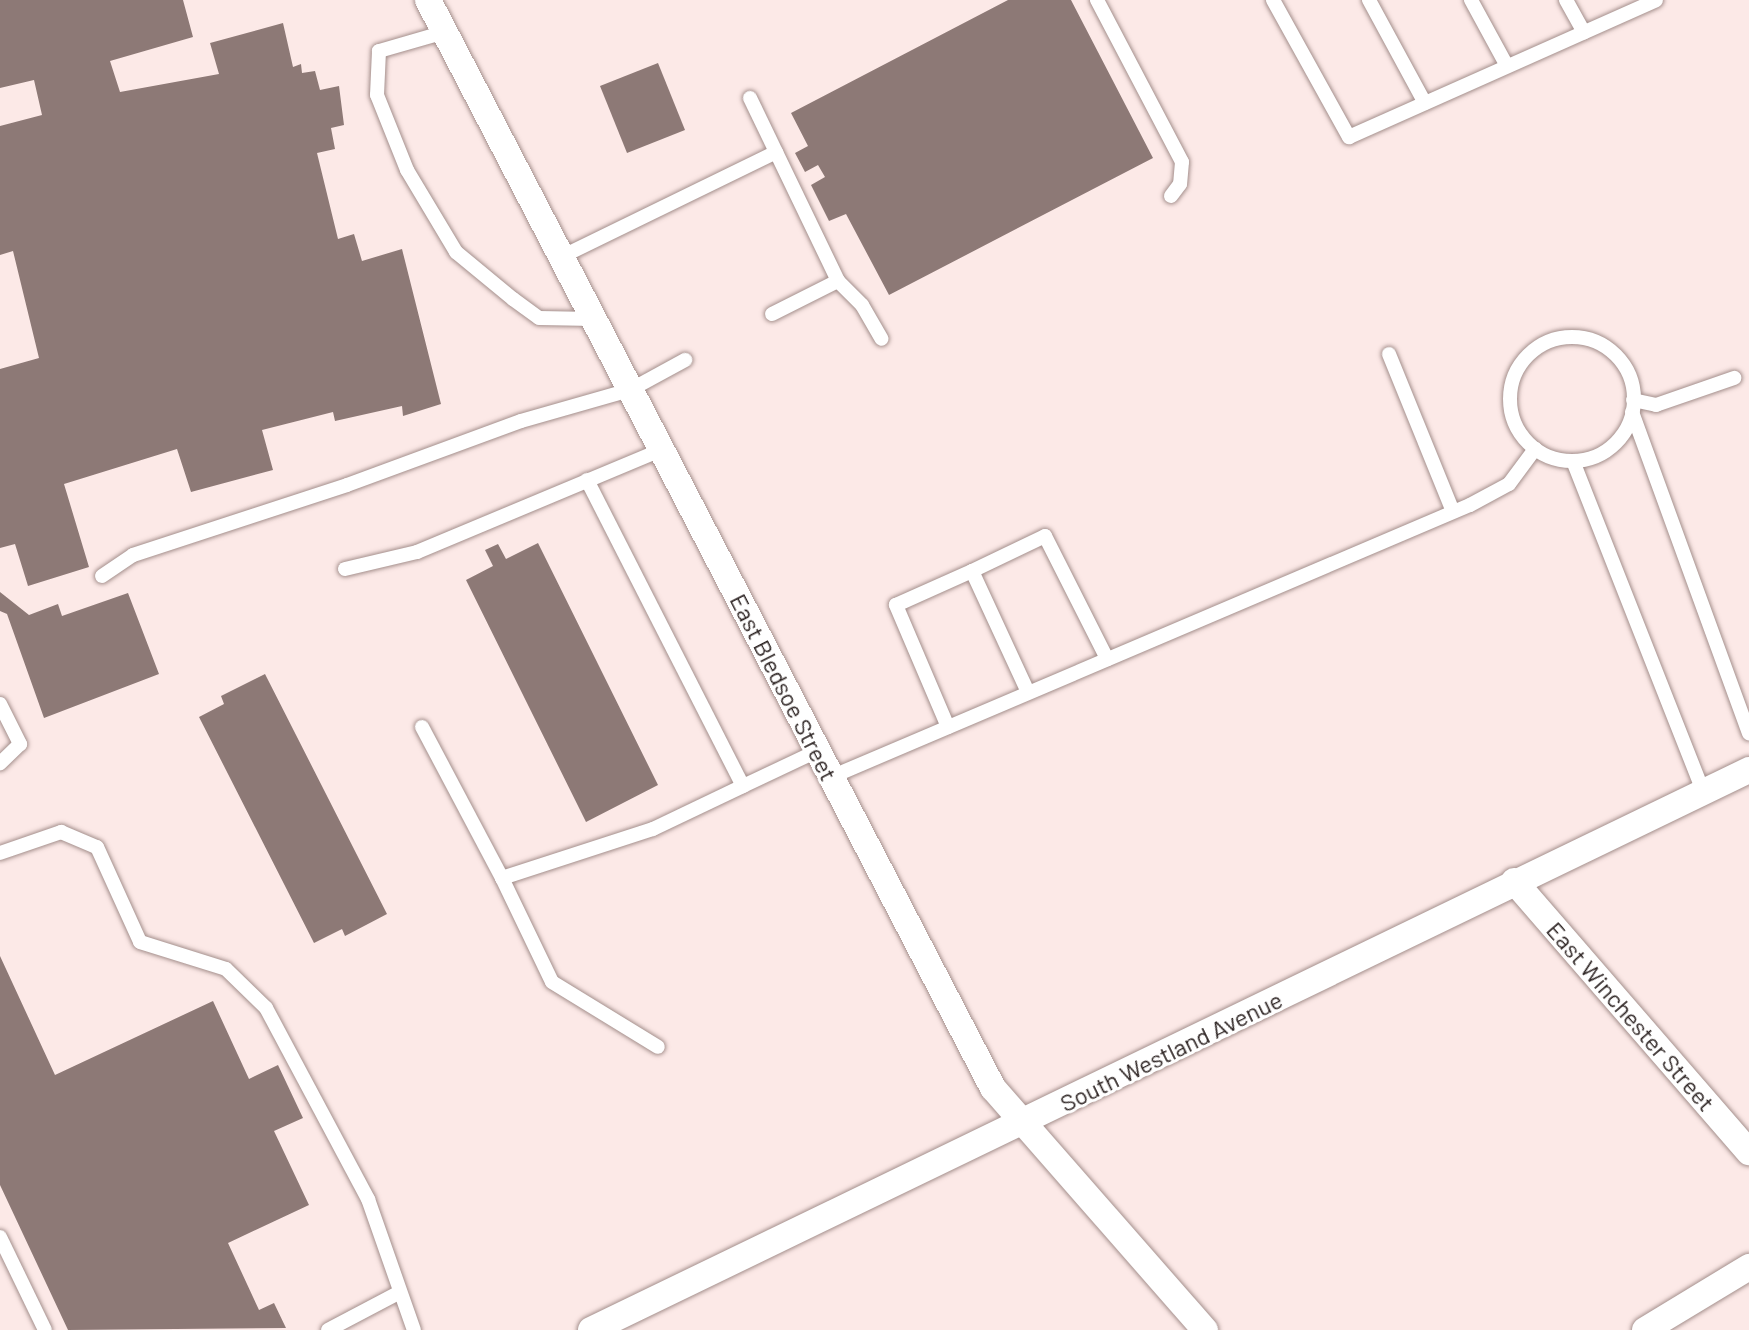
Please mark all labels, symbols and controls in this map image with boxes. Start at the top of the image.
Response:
street label: East Bledsoe Street [724,589,844,785]
street label: East Winchester Street [1541,915,1721,1117]
street label: South Westland Avenue [1055,985,1287,1117]

